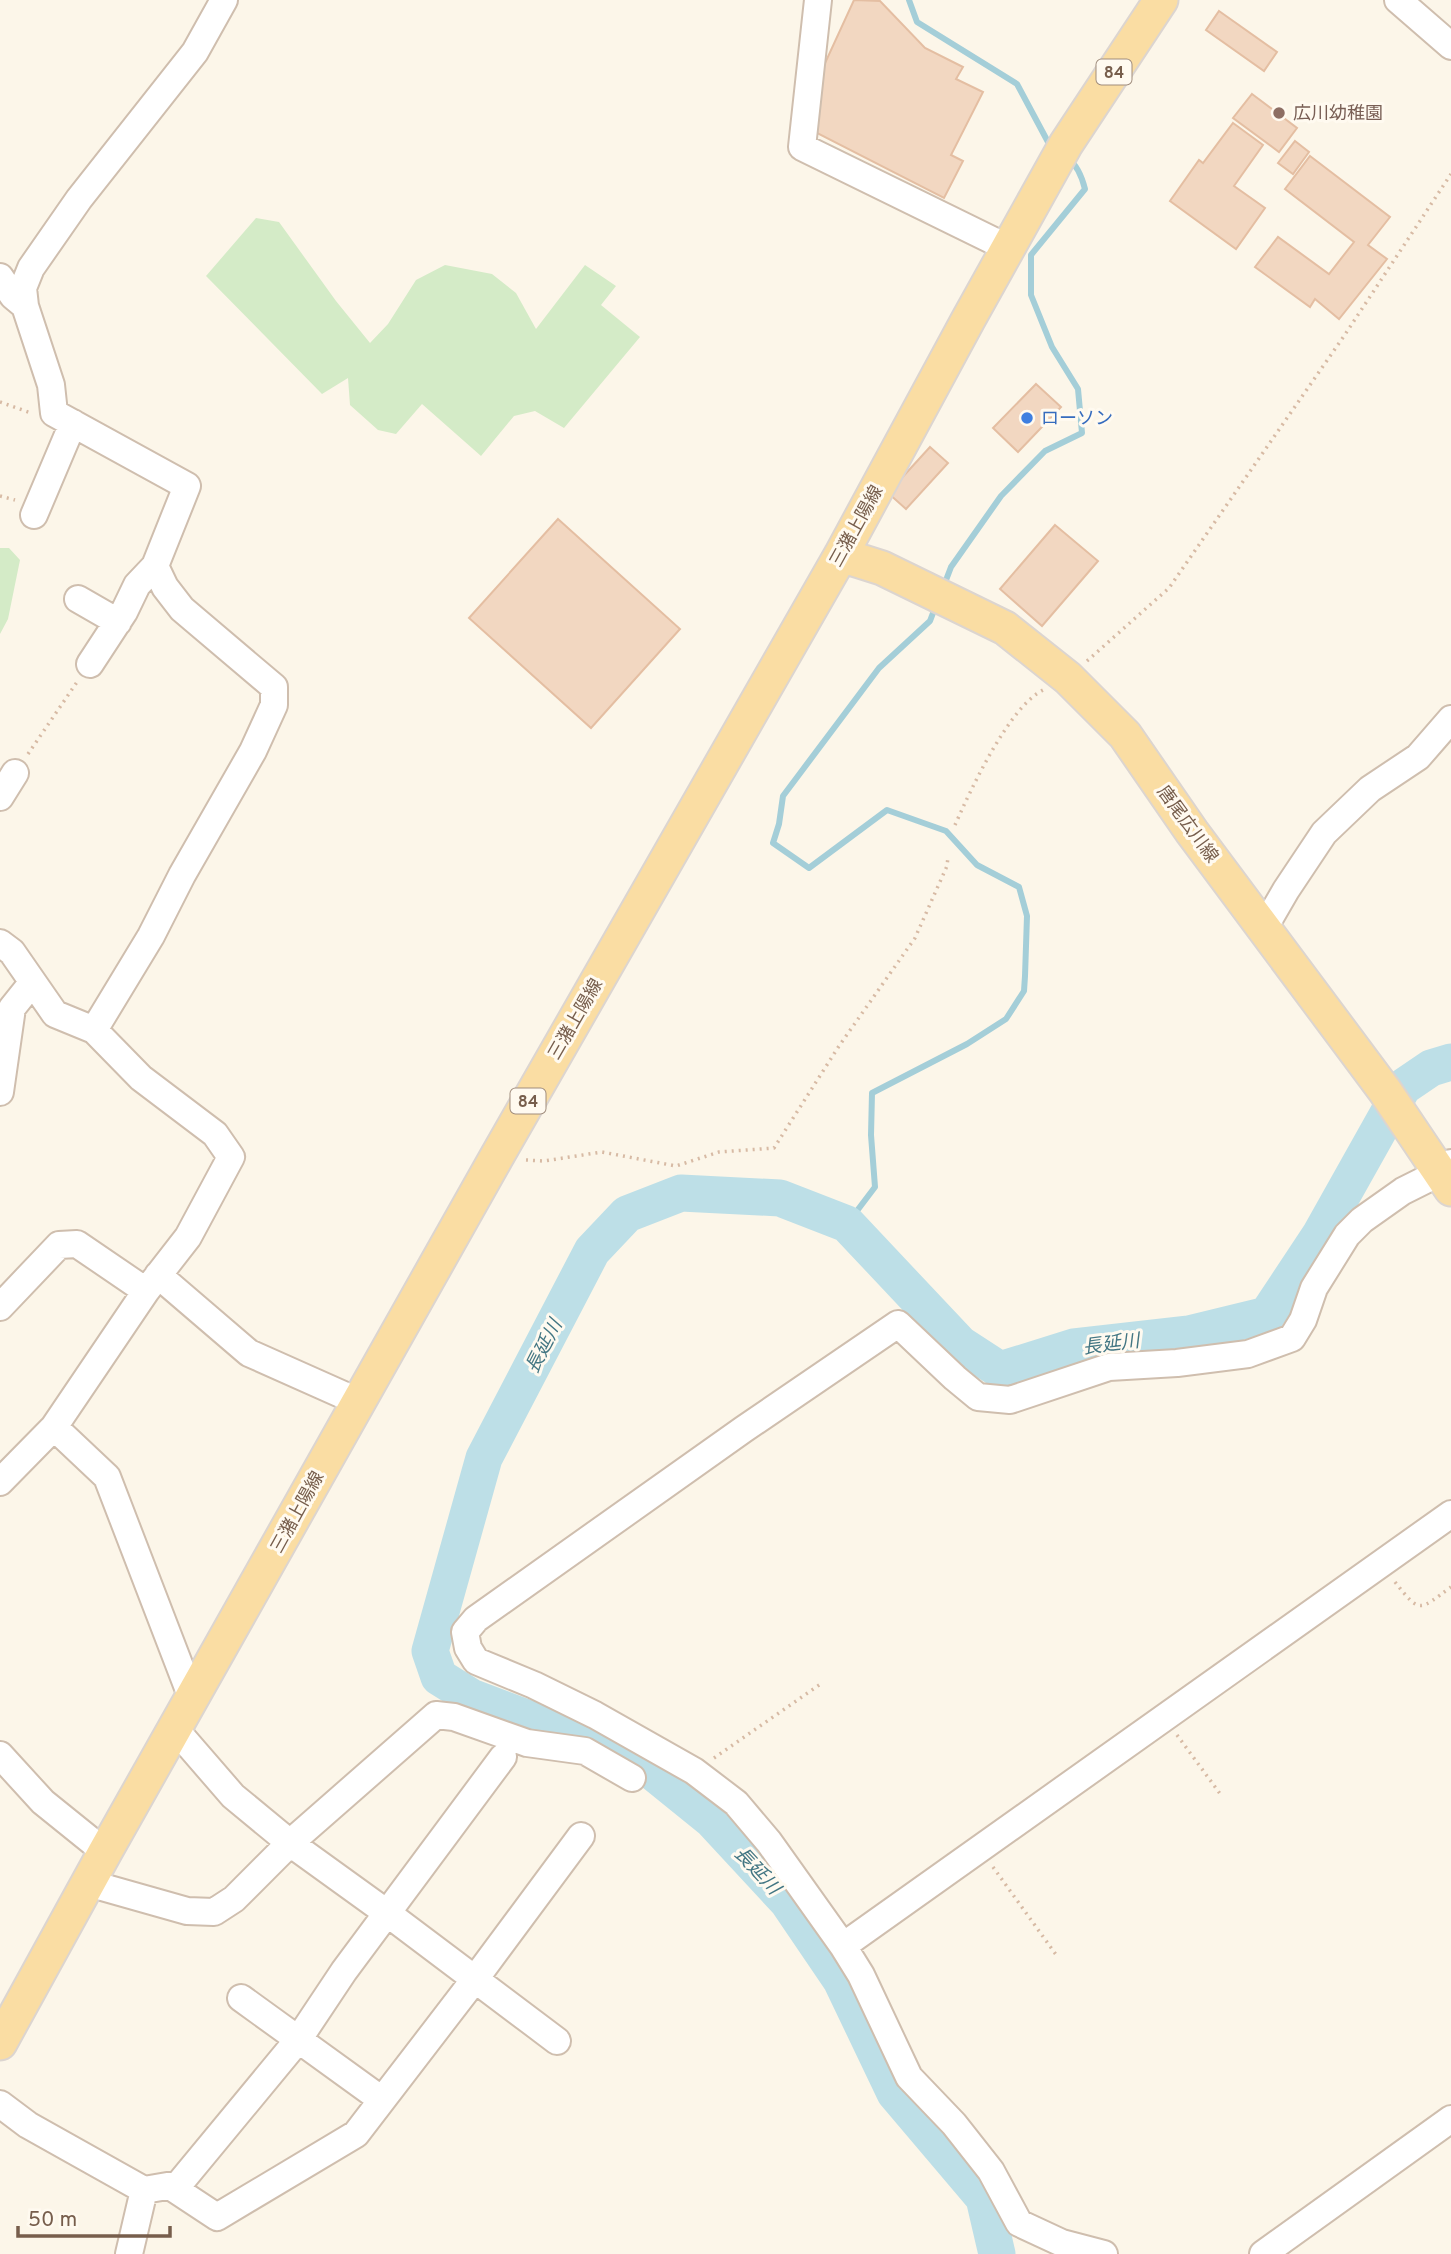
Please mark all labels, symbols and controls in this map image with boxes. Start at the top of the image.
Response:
road number: 84 [1096,60,1132,85]
place label: 広川幼稚園 [1293,103,1383,126]
marker: 広川幼稚園 [1271,105,1287,121]
place label: ローソン [1041,408,1113,431]
marker: ローソン [1019,410,1035,426]
street label: 三潴上陽線 [825,482,889,572]
street label: 唐尾広川線 [1151,782,1223,868]
street label: 三潴上陽線 [544,975,609,1064]
road number: 84 [510,1088,546,1114]
water label: 長延川 [521,1314,569,1378]
water label: 長延川 [1081,1329,1143,1360]
street label: 三潴上陽線 [266,1468,330,1558]
water label: 長延川 [728,1842,786,1902]
scale bar [18,2194,170,2238]
text: 50 m [28,2207,77,2234]

